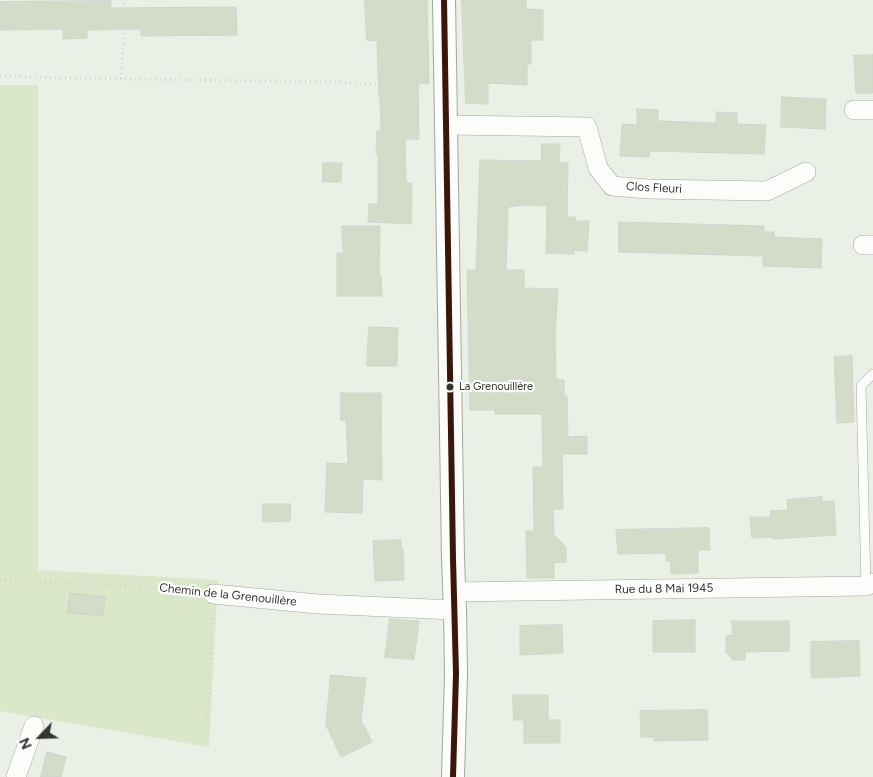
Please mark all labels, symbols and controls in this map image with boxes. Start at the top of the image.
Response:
street label: Clos Fleuri [626,179,682,197]
place label: La Grenouillère [459,380,533,394]
marker: La Grenouillère [445,382,455,392]
street label: Chemin de la Grenouillère [159,581,297,609]
street label: Rue du 8 Mai 1945 [614,581,714,597]
north arrow [15,712,65,762]
text: N [16,735,36,752]

